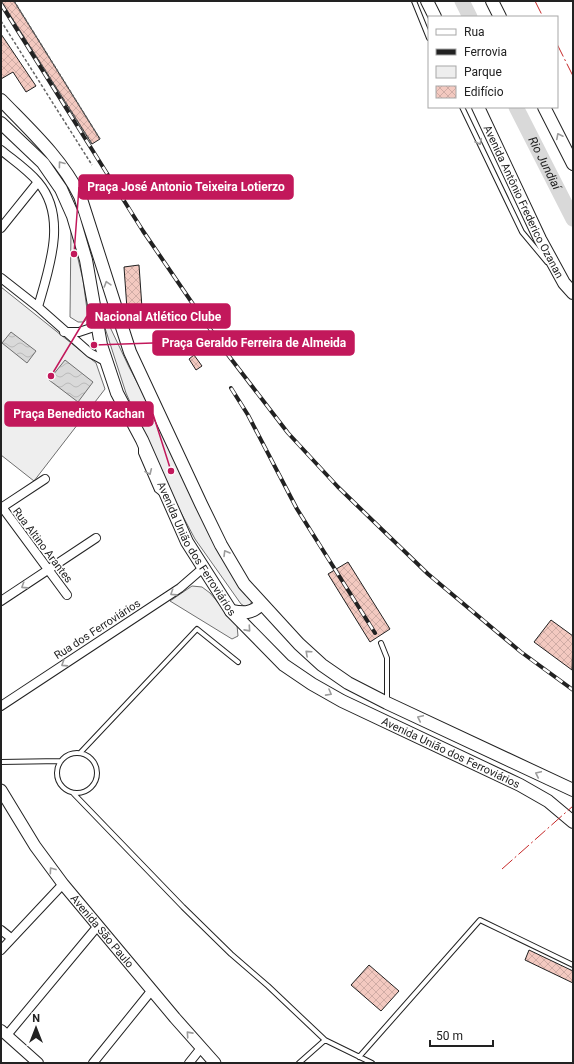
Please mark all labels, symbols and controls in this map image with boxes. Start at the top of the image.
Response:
legend [428,16,558,108]
text: Rua [464,25,485,39]
text: Ferrovia [464,45,507,59]
text: Parque [464,65,502,79]
text: Edifício [464,85,504,99]
street label: Avenida Antônio Frederico Ozanan [480,123,566,280]
one-way arrow [556,132,564,140]
water label: Rio Jundiaí [525,134,565,194]
one-way arrow [474,138,482,145]
one-way arrow [58,161,66,168]
callout: Praça José Antonio Teixeira Lotierzo [79,175,293,199]
text: Praça José Antonio Teixeira Lotierzo [87,180,285,194]
one-way arrow [103,281,112,288]
callout: Nacional Atlético Clube [87,304,230,328]
text: Nacional Atlético Clube [95,310,222,324]
callout: Praça Geraldo Ferreira de Almeida [153,331,354,355]
text: Praça Geraldo Ferreira de Almeida [162,336,347,350]
callout: Praça Benedicto Kachan [5,402,153,426]
text: Praça Benedicto Kachan [13,407,145,421]
one-way arrow [144,467,152,475]
street label: Avenida União dos Ferroviários [154,480,238,619]
street label: Rua Altino Arantes [10,505,75,586]
one-way arrow [223,550,231,557]
one-way arrow [22,581,29,588]
one-way arrow [170,588,177,596]
street label: Rua dos Ferroviários [52,597,143,662]
one-way arrow [243,624,250,632]
one-way arrow [306,650,313,657]
one-way arrow [61,659,68,667]
one-way arrow [325,689,332,696]
street label: Avenida União dos Ferroviários [380,715,522,791]
one-way arrow [417,715,424,723]
one-way arrow [534,770,541,778]
one-way arrow [50,867,57,874]
street label: Avenida São Paulo [68,892,136,970]
north arrow [16,1008,56,1048]
text: N [32,1012,40,1025]
scale bar [430,1022,493,1048]
text: 50 m [436,1029,463,1043]
one-way arrow [186,1031,193,1039]

